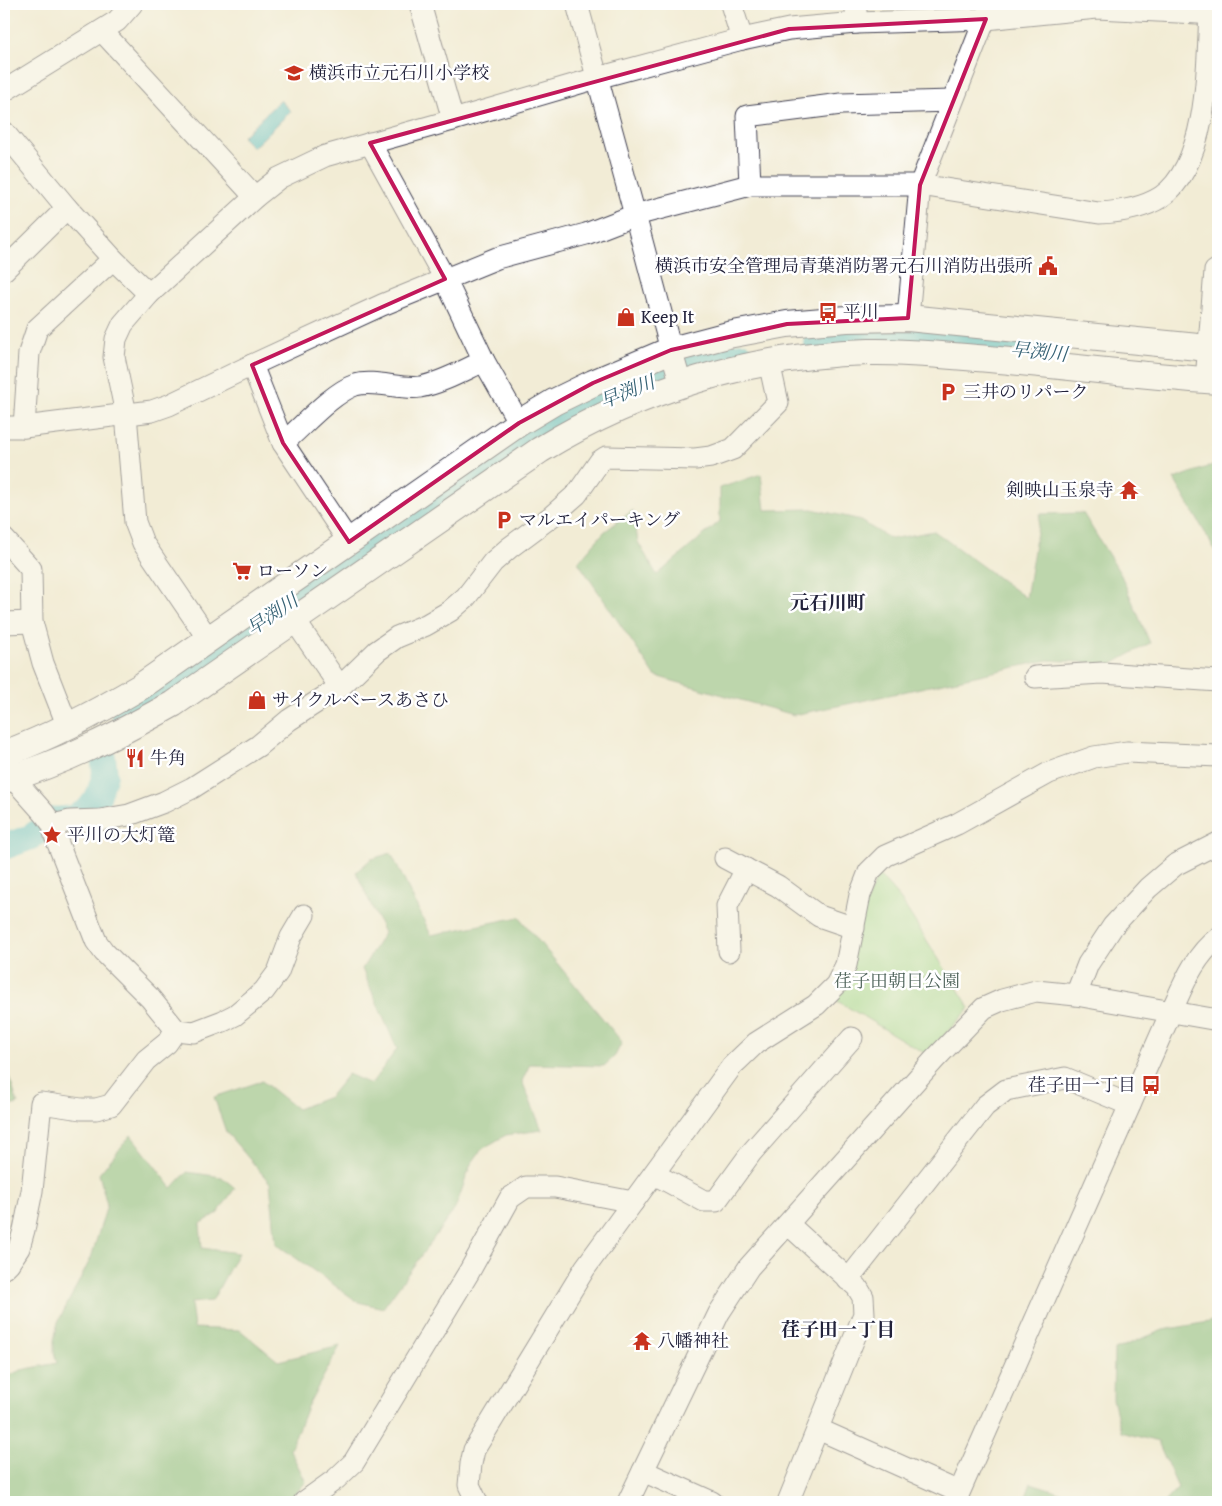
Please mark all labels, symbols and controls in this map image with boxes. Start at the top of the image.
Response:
place label: 横浜市立元石川小学校 [309,59,489,86]
school or university icon: 横浜市立元石川小学校 [283,62,305,84]
place label: 横浜市安全管理局青葉消防署元石川消防出張所 [655,252,1033,279]
public building icon: 横浜市安全管理局青葉消防署元石川消防出張所 [1037,255,1059,277]
place label: 平川 [843,298,879,325]
bus stop icon: 平川 [817,301,839,323]
place label: Keep It [641,303,695,330]
shop icon: Keep It [615,306,637,328]
water label: 早渕川 [1009,334,1071,368]
water label: 早渕川 [595,367,661,415]
place label: 三井のリパーク [963,378,1088,405]
parking icon: 三井のリパーク [937,381,959,403]
place label: 剣映山玉泉寺 [1006,476,1114,503]
temple icon: 剣映山玉泉寺 [1118,479,1140,501]
place label: マルエイパーキング [519,506,680,533]
parking icon: マルエイパーキング [493,509,515,531]
place label: ローソン [257,557,328,584]
supermarket icon: ローソン [231,560,253,582]
water label: 早渕川 [241,585,305,642]
district label: 元石川町 [790,588,866,616]
place label: サイクルベースあさひ [272,686,449,713]
shop icon: サイクルベースあさひ [246,689,268,711]
place label: 牛角 [150,744,186,771]
restaurant icon: 牛角 [124,747,146,769]
place label: 平川の大灯篭 [67,821,175,848]
place icon: 平川の大灯篭 [41,824,63,846]
park label: 荏子田朝日公園 [834,967,960,994]
place label: 荏子田一丁目 [1028,1071,1136,1098]
bus stop icon: 荏子田一丁目 [1140,1074,1162,1096]
district label: 荏子田一丁目 [781,1315,895,1343]
place label: 八幡神社 [657,1327,729,1354]
temple icon: 八幡神社 [631,1330,653,1352]

